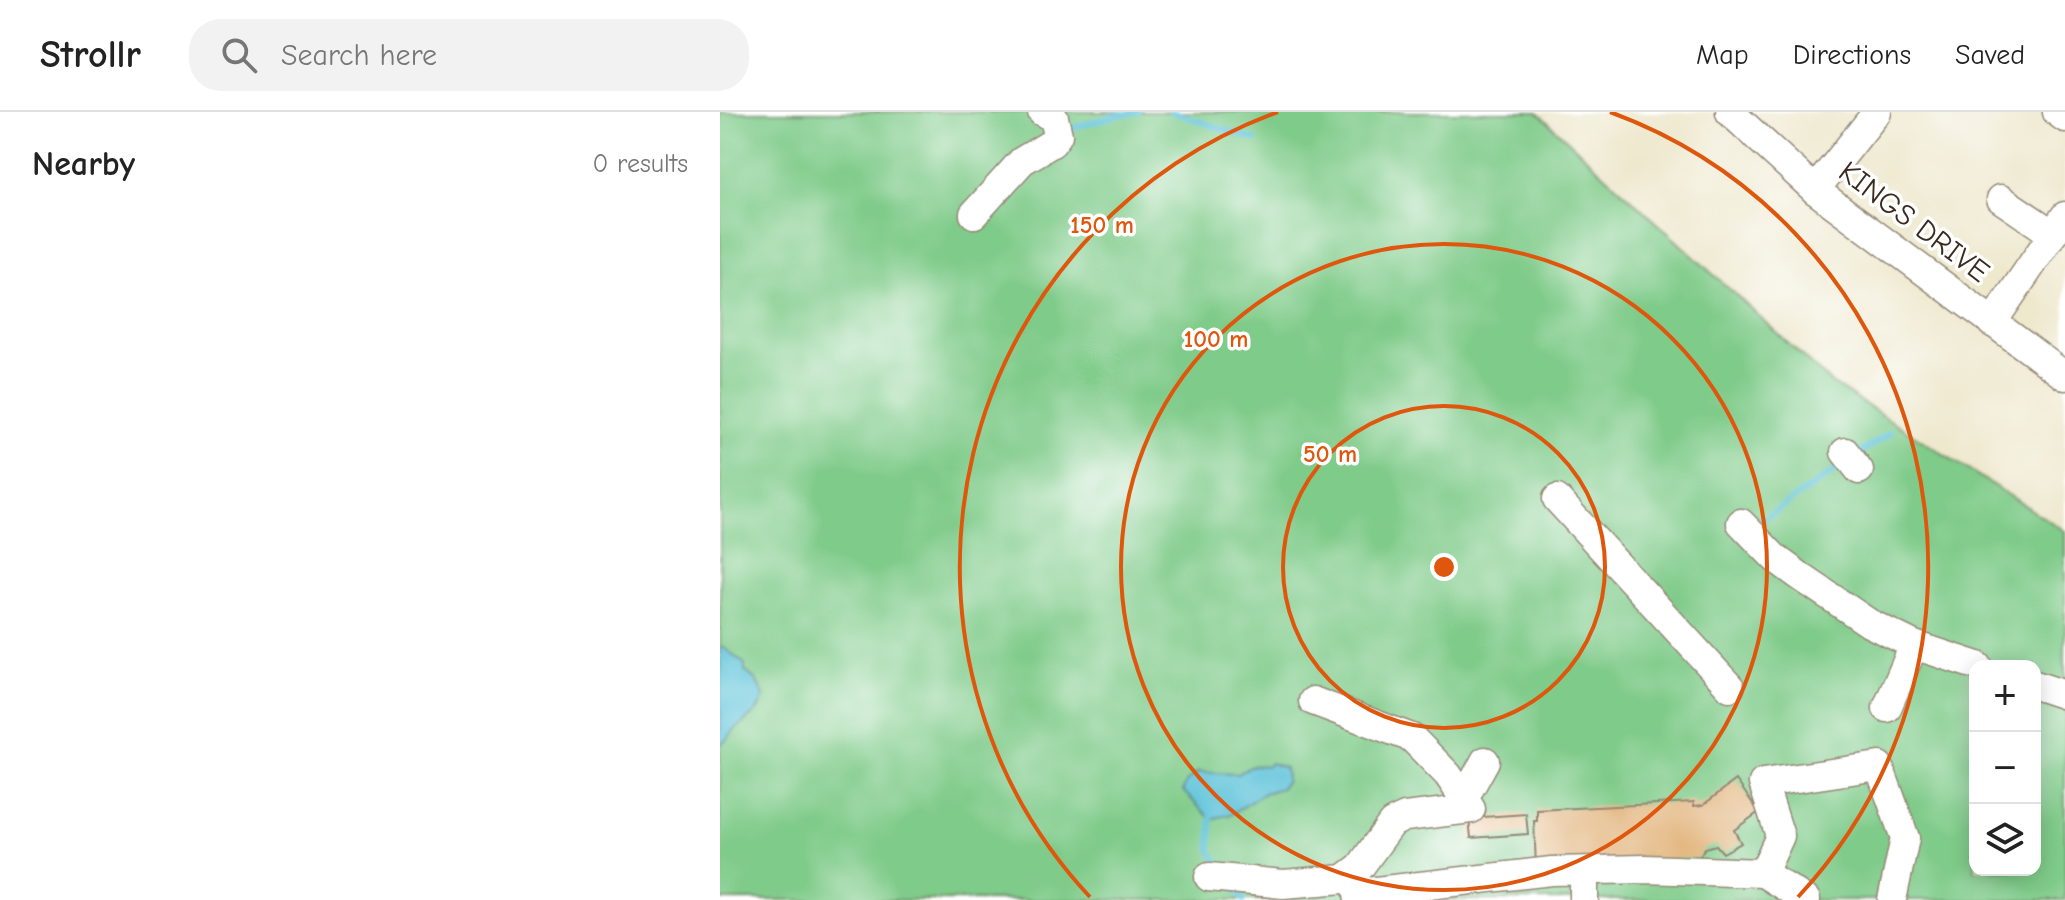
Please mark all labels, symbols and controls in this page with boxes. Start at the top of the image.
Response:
search box [189,19,749,91]
text: Strollr [40,33,141,77]
icon: search [217,33,261,77]
text: Search here [281,38,437,73]
text: Map [1696,39,1749,71]
text: Directions [1793,39,1911,71]
text: Saved [1955,39,2025,71]
text: Nearby [32,144,135,184]
text: 0 results [593,149,688,179]
street label: KINGS DRIVE [1832,154,1996,290]
text: 150 m [1070,211,1134,239]
text: 100 m [1184,325,1248,353]
text: 50 m [1303,440,1357,468]
centre of rings [1430,553,1458,581]
map controls [1969,660,2041,876]
button: + [1969,660,2041,732]
button: − [1969,732,2041,804]
button: layers [1969,804,2041,876]

